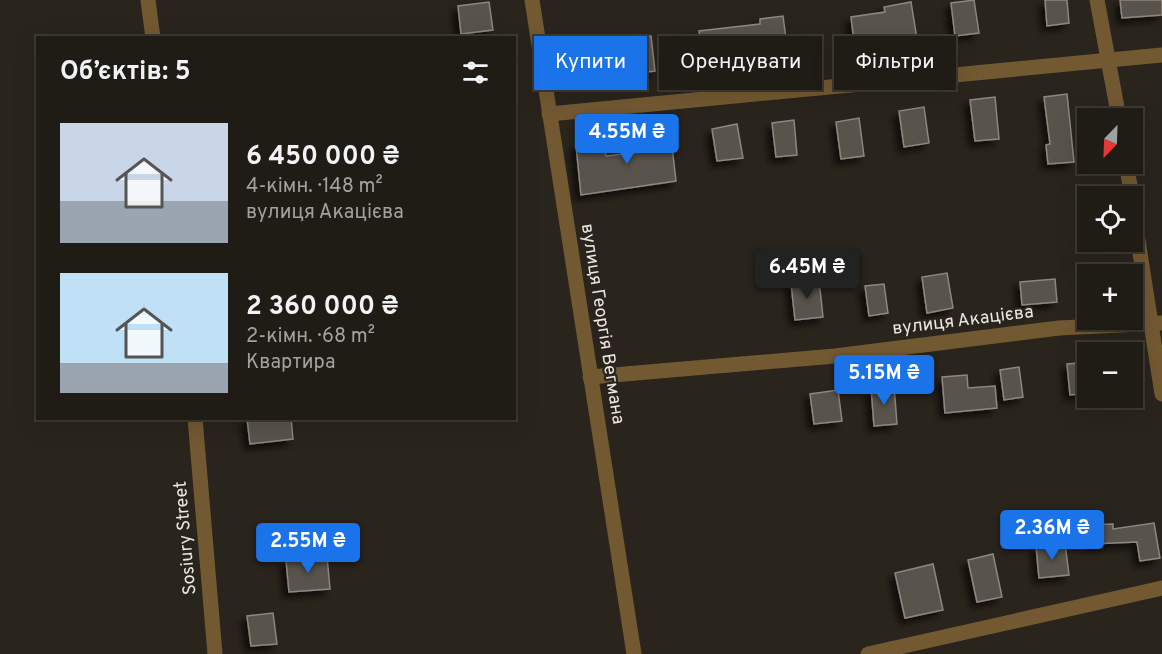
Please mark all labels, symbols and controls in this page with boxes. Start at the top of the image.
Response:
chip: Купити [534,36,647,90]
chip: Орендувати [659,36,822,90]
chip: Фільтри [834,36,956,90]
text: Об’єктів: 5 [60,56,191,89]
icon: filters [459,56,492,89]
north arrow [1077,108,1143,174]
map controls [1077,108,1143,408]
pin: 4.55M ₴ [572,114,682,165]
text: 4.55M ₴ [589,120,665,146]
text: 6 450 000 ₴ [246,141,400,174]
icon: home [108,147,180,219]
text: 4-кімн. · 148 m² [246,174,383,200]
button: locate [1077,186,1143,252]
text: вулиця Акацієва [246,200,404,226]
street label: вулиця Георгія Вегмана [575,222,629,426]
pin: 6.45M ₴ [752,249,862,300]
text: 6.45M ₴ [769,255,845,281]
button: + [1077,264,1143,330]
text: 2 360 000 ₴ [246,291,399,324]
icon: home [108,297,180,369]
street label: вулиця Акацієва [891,301,1035,341]
text: 2-кімн. · 68 m² [246,324,375,350]
button: − [1077,342,1143,408]
text: Квартира [246,350,335,376]
pin: 5.15M ₴ [829,355,939,406]
text: 5.15M ₴ [848,361,920,387]
street label: Sosiury Street [170,480,202,596]
pin: 2.36M ₴ [997,510,1107,561]
text: 2.36M ₴ [1014,516,1090,542]
pin: 2.55M ₴ [253,523,363,574]
text: 2.55M ₴ [270,529,346,555]

